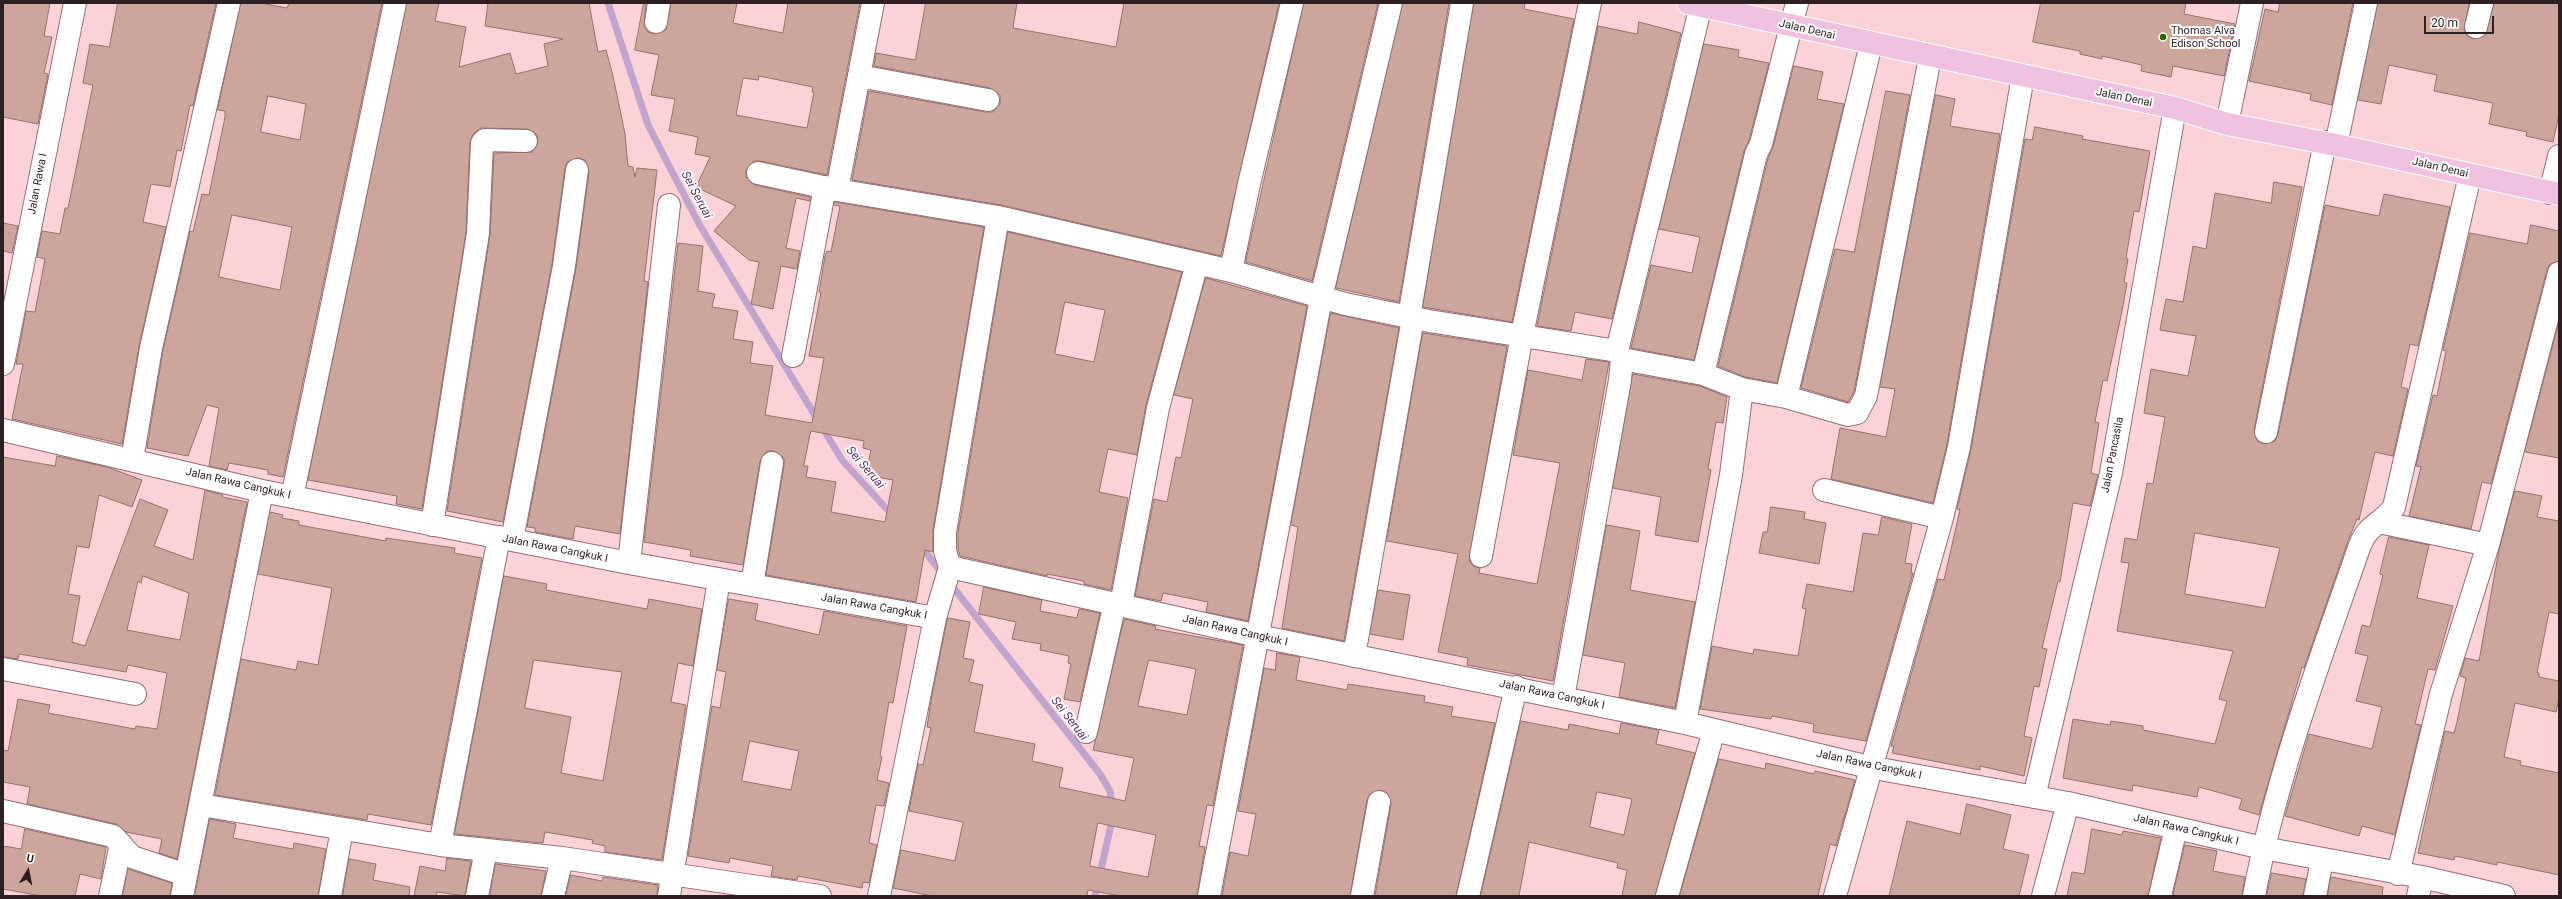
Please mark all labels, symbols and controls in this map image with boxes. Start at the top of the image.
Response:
scale bar [2426,8,2496,34]
text: 20 m [2431,16,2458,30]
street label: Jalan Denai [1778,17,1836,43]
place label: Thomas Alva Edison School [2171,24,2240,50]
marker: Thomas Alva Edison School [2158,32,2168,42]
street label: Jalan Denai [2095,86,2153,110]
street label: Jalan Rawa I [26,152,50,216]
street label: Jalan Denai [2411,155,2469,181]
water label: Sei Seruai [678,169,714,221]
street label: Jalan Pancasila [2099,416,2127,494]
water label: Sei Seruai [843,444,887,492]
street label: Jalan Rawa Cangkuk I [184,465,292,503]
street label: Jalan Rawa Cangkuk I [501,532,609,566]
street label: Jalan Rawa Cangkuk I [820,591,928,623]
street label: Jalan Rawa Cangkuk I [1181,612,1289,650]
street label: Jalan Rawa Cangkuk I [1498,677,1606,713]
water label: Sei Seruai [1047,694,1091,744]
street label: Jalan Rawa Cangkuk I [1815,747,1923,783]
street label: Jalan Rawa Cangkuk I [2132,811,2240,849]
north arrow [8,851,48,891]
text: U [25,852,35,866]

